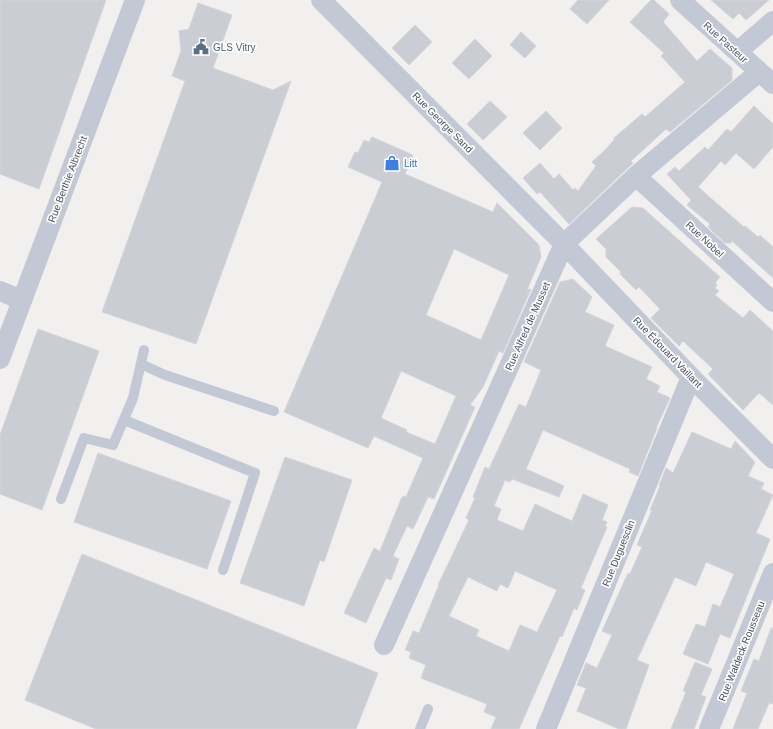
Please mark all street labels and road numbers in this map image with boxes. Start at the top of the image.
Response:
street label: Rue Pasteur [701,20,750,66]
street label: Rue George Sand [410,90,475,155]
street label: Rue Berthie Albrecht [46,134,89,224]
street label: Rue Nobel [684,219,726,260]
street label: Rue Alfred de Musset [503,280,552,372]
street label: Rue Édouard Vaillant [631,314,705,390]
street label: Rue Duguesclin [600,518,637,588]
street label: Rue Waldeck Rousseau [716,600,767,703]

